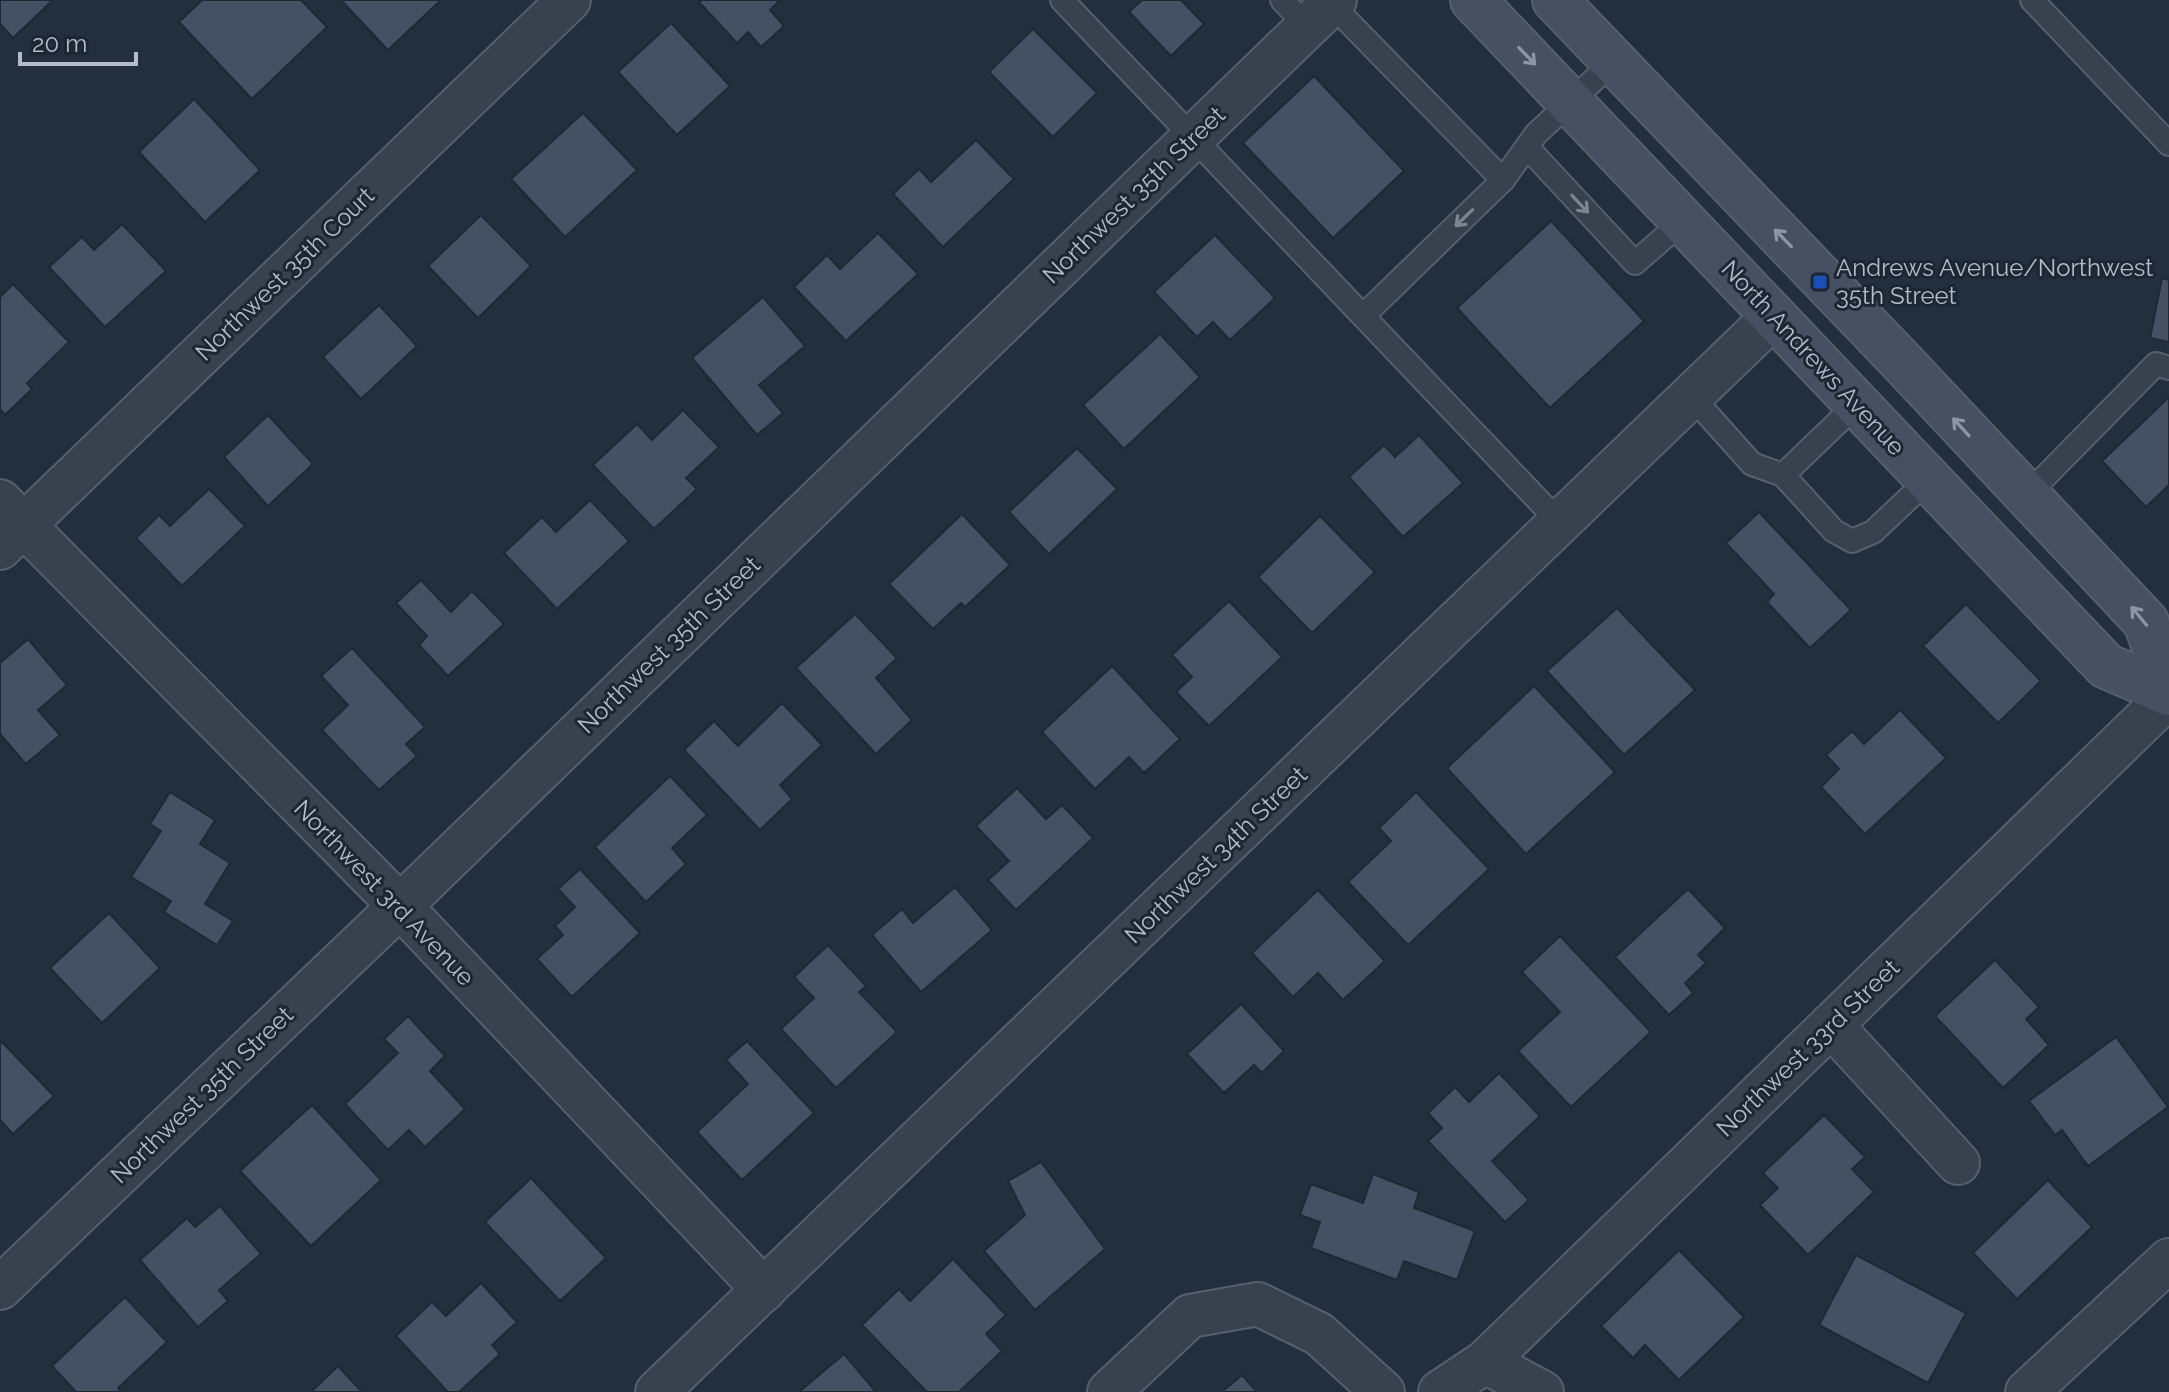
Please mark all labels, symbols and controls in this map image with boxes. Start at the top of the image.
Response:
scale bar [20,16,136,66]
text: 20 m [32,29,87,58]
one-way arrow [1518,46,1537,66]
street label: Northwest 35th Street [1036,100,1231,289]
street label: Northwest 35th Court [189,181,380,366]
one-way arrow [1571,194,1590,214]
one-way arrow [1455,208,1474,227]
one-way arrow [1774,229,1793,248]
place label: Andrews Avenue/Northwest 35th Street [1836,253,2153,310]
street label: North Andrews Avenue [1716,254,1911,461]
marker: Andrews Avenue/Northwest 35th Street [1811,273,1829,291]
one-way arrow [1952,417,1971,437]
street label: Northwest 35th Street [571,550,766,739]
one-way arrow [2131,606,2149,627]
street label: Northwest 34th Street [1118,760,1313,949]
street label: Northwest 3rd Avenue [288,794,481,992]
street label: Northwest 33rd Street [1710,953,1905,1142]
street label: Northwest 35th Street [104,1000,299,1189]

